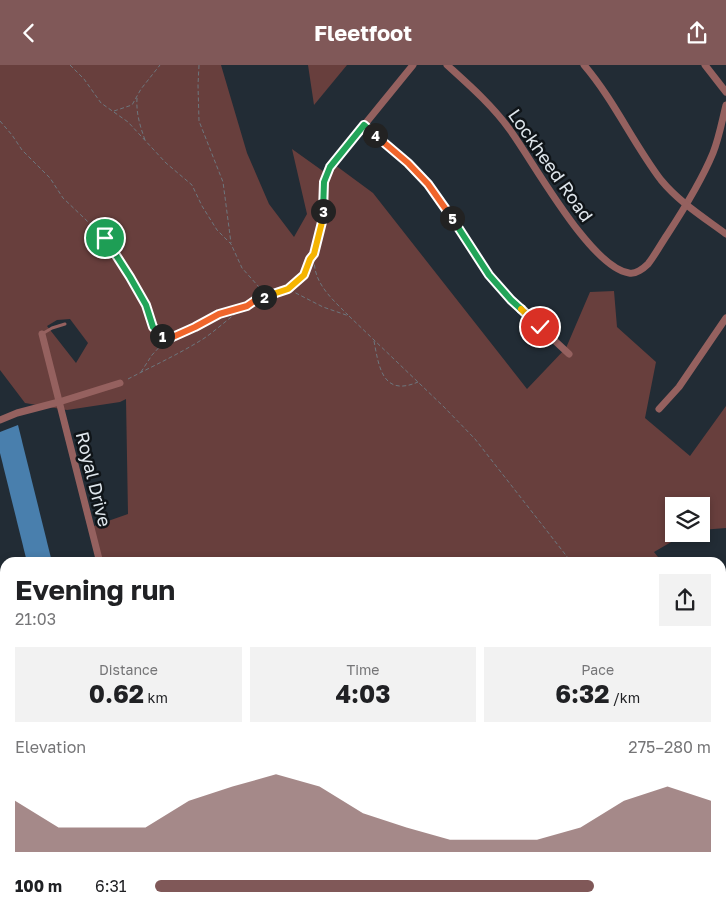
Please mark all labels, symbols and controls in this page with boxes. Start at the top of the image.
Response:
icon: back [15,19,43,47]
text: Fleetfoot [314,19,412,46]
icon: share [683,19,711,47]
street label: Lockheed Road [504,104,598,226]
pin: 4 [362,123,388,147]
text: 4 [371,127,380,144]
pin: 3 [310,199,336,223]
text: 3 [319,203,328,220]
pin: 5 [440,205,464,231]
text: 5 [448,210,457,227]
pin [84,217,126,259]
icon: arrive [91,224,119,252]
pin: 2 [252,285,276,309]
text: 2 [260,289,269,306]
pin [519,306,561,348]
icon: check [526,313,554,341]
pin: 1 [150,323,174,349]
text: 1 [159,328,166,345]
street label: Royal Drive [72,429,116,529]
map controls [665,497,710,542]
button: layers [665,497,710,542]
text: Evening run [15,573,175,606]
button: share [659,574,711,626]
text: 21:03 [15,609,56,629]
text: Distance [99,661,158,678]
text: Time [347,661,379,678]
text: Pace [581,661,614,678]
text: 0.62 [89,678,144,709]
text: 4:03 [335,678,391,709]
text: 6:32 [555,678,610,709]
text: km [144,689,168,706]
text: /km [610,689,640,706]
text: Elevation [15,737,86,757]
text: 275–280 m [628,737,711,757]
text: 100 m [15,876,62,896]
text: 6:31 [95,876,127,896]

